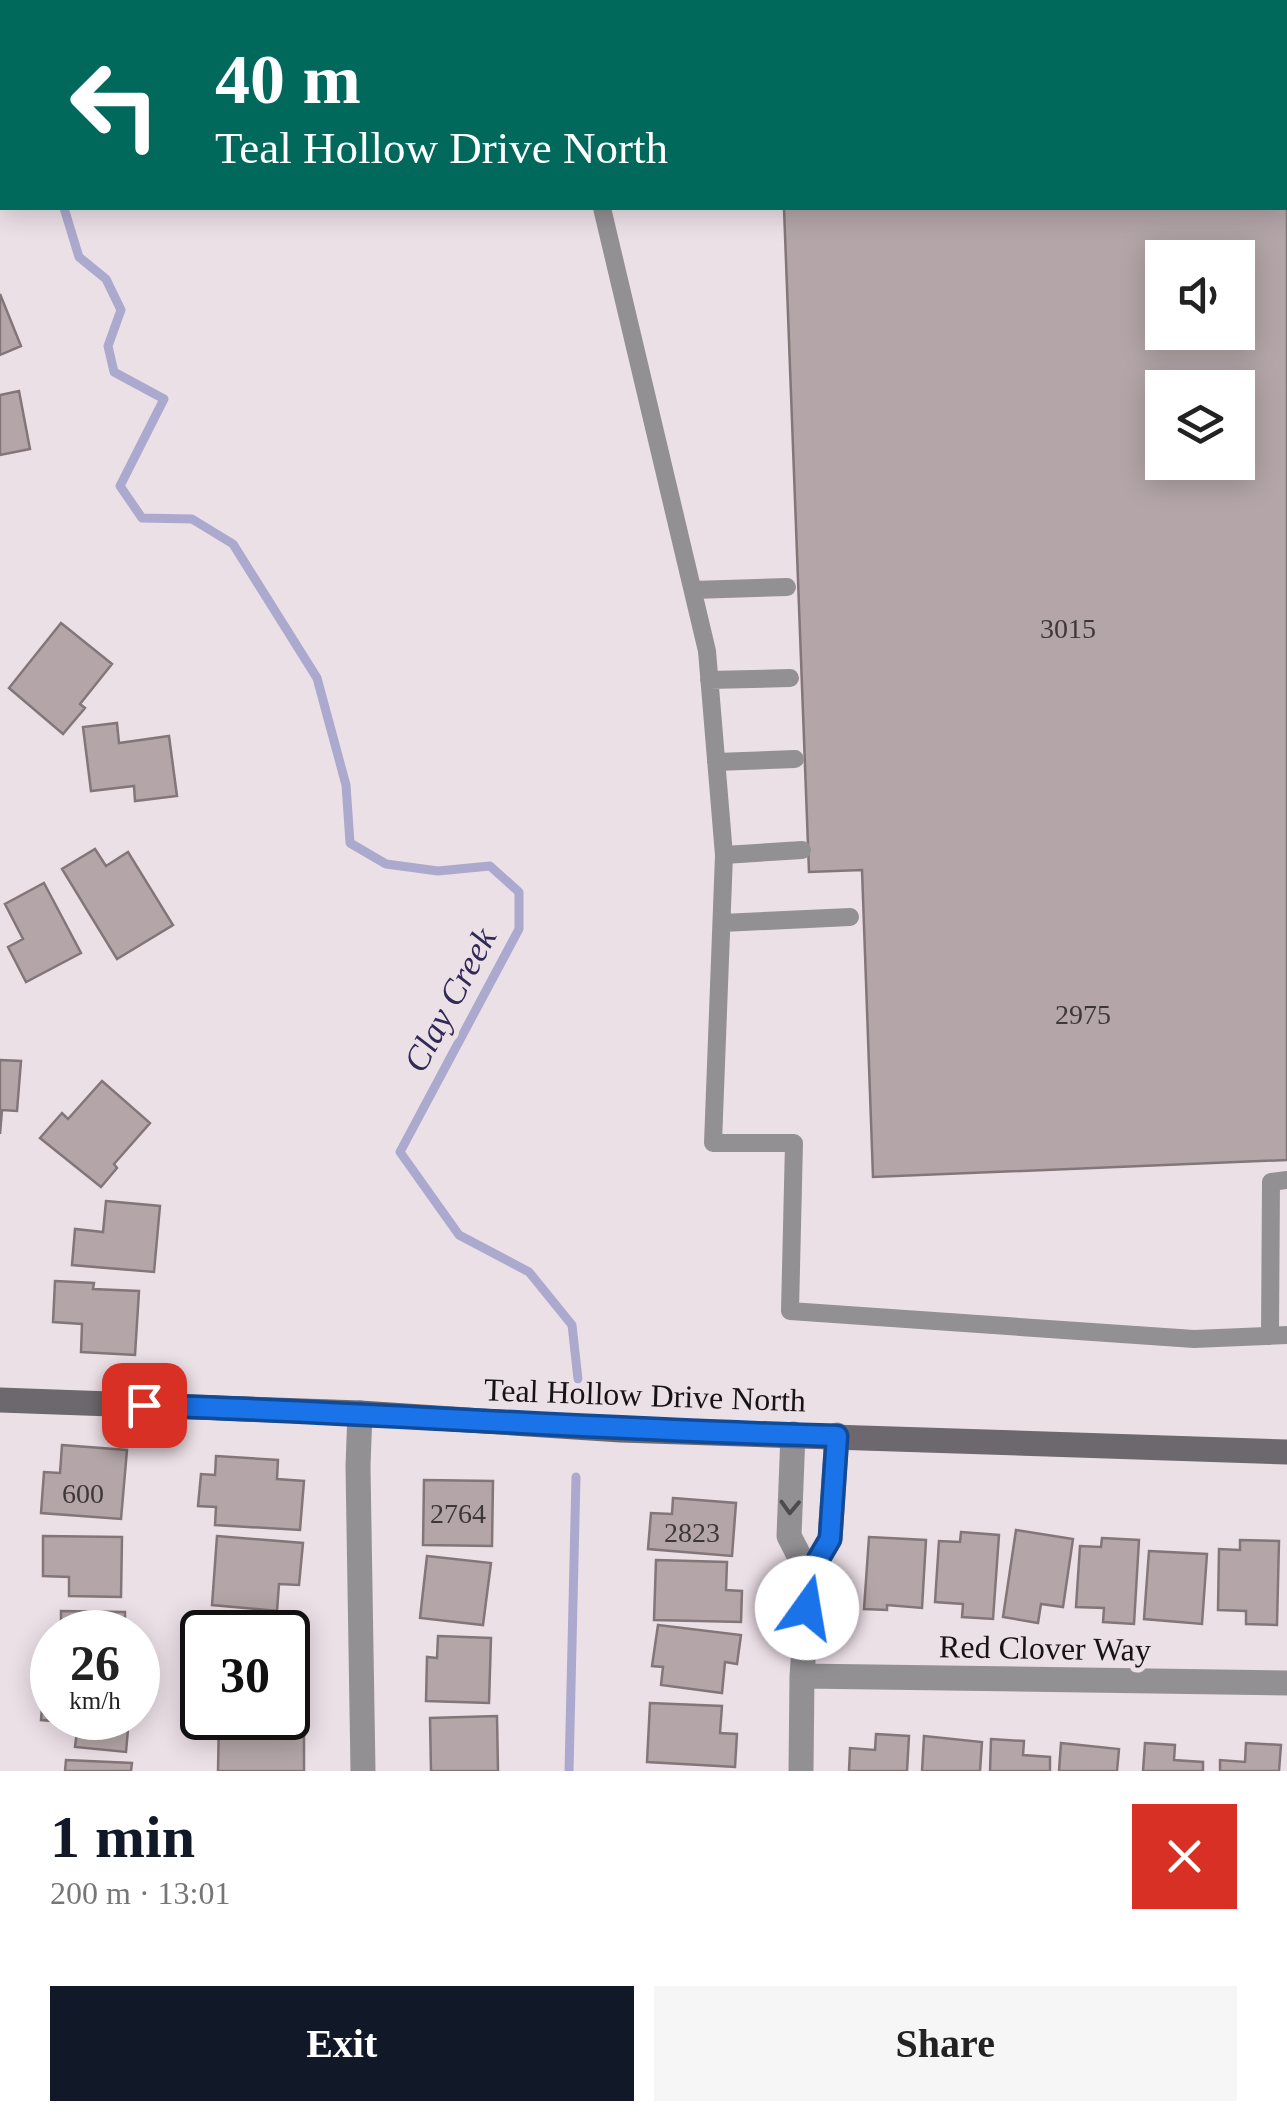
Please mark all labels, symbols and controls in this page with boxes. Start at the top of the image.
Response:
icon: left [50,40,180,170]
text: 40 m [215,41,361,118]
text: Teal Hollow Drive North [215,123,668,173]
map controls [1145,240,1255,480]
button: sound [1145,240,1255,350]
button: layers [1145,370,1255,480]
house number: 3015 [1040,613,1096,644]
water label: Clay Creek [396,920,505,1079]
house number: 2975 [1055,999,1111,1030]
pin [102,1363,187,1448]
street label: Teal Hollow Drive North [483,1371,807,1419]
icon: arrive [117,1378,172,1433]
house number: 600 [62,1478,104,1509]
house number: 2764 [430,1498,486,1529]
one-way arrow [780,1500,801,1516]
house number: 2823 [664,1517,720,1548]
position arrow [755,1556,859,1660]
speed limit sign: 30 [180,1610,310,1740]
street label: Red Clover Way [939,1628,1151,1668]
text: 26 [70,1635,120,1691]
text: km/h [69,1687,121,1714]
text: 1 min [50,1804,195,1870]
button: close [1132,1804,1237,1909]
text: 200 m · 13:01 [50,1875,230,1911]
button: Exit [50,1986,634,2101]
button: Share [654,1986,1237,2101]

